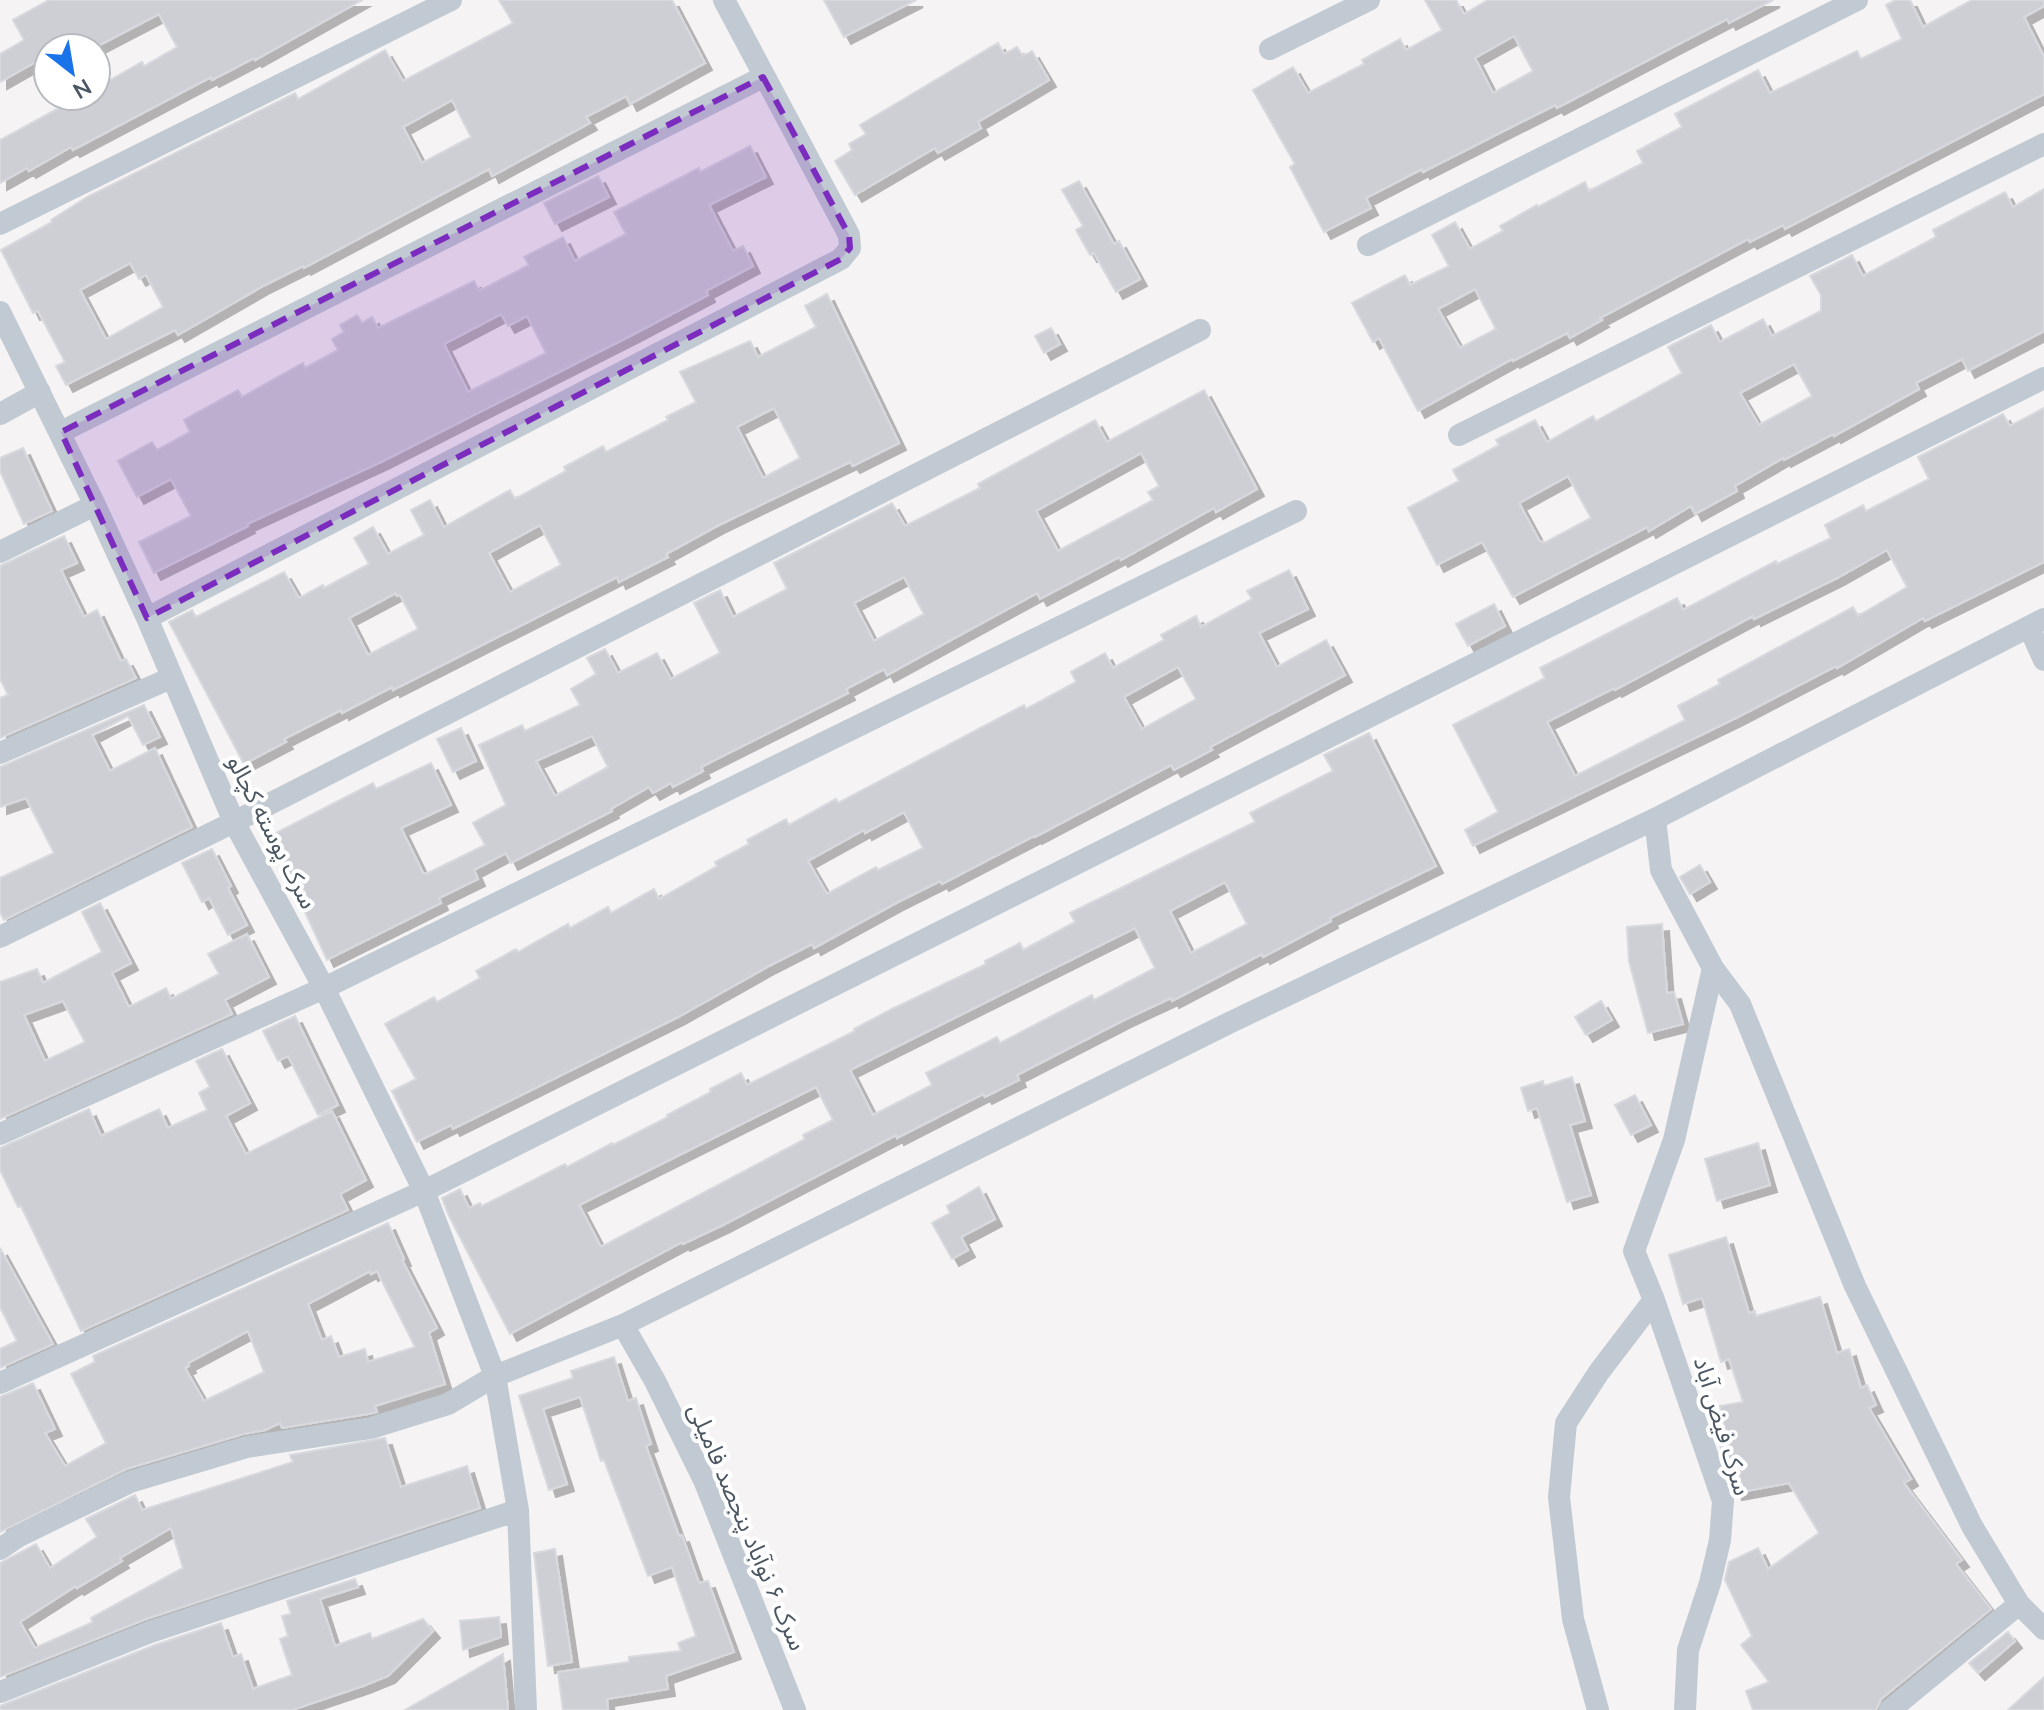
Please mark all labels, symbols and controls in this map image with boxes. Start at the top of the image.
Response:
north arrow [32,32,112,112]
text: N [67,71,97,105]
street label: سرک پوسته کچالو [220,750,324,914]
street label: سرک فيض آباد [1686,1353,1758,1499]
street label: سرک ۶ نوآباد پنجصد فامیلی [680,1399,814,1655]

